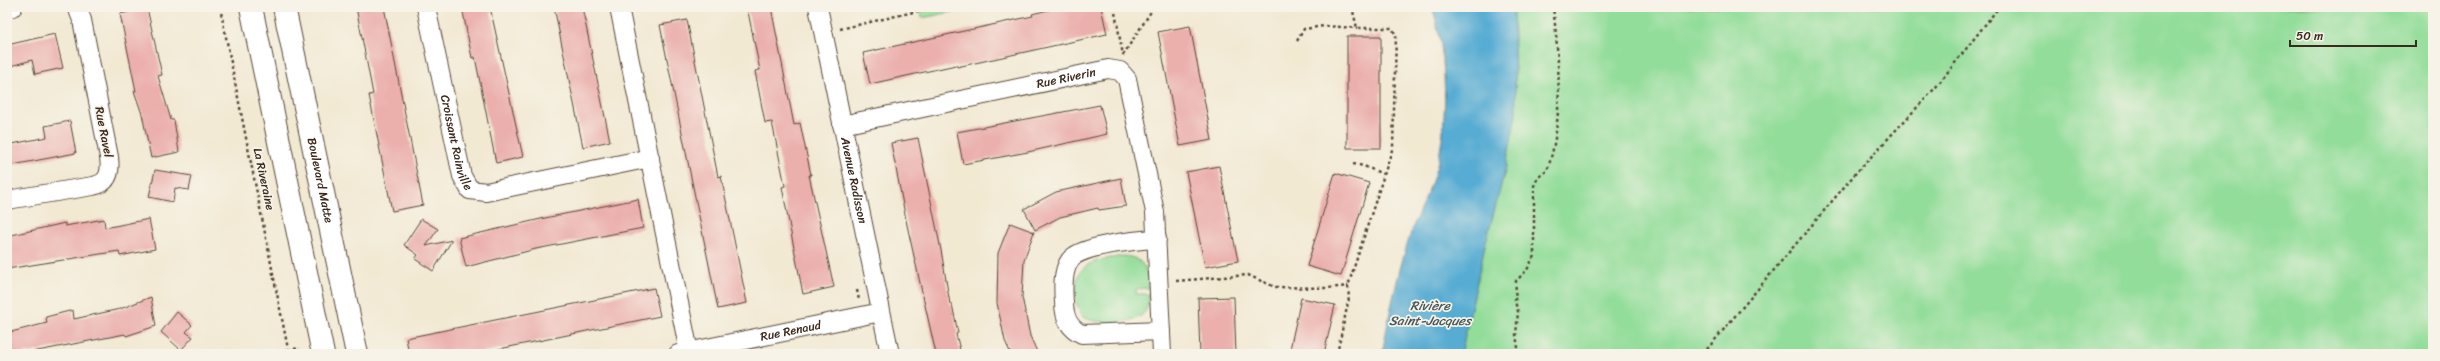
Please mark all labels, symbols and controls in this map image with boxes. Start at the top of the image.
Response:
scale bar [2290,22,2416,48]
text: 50 m [2296,25,2323,47]
street label: Rue Riverin [1034,61,1098,95]
street label: Croissant Rainville [434,93,479,195]
street label: Rue Ravel [88,105,120,160]
street label: Avenue Radisson [834,134,874,226]
street label: Boulevard Matte [301,135,340,225]
street label: La Riveraine [247,146,281,212]
water label: Rivière Saint-Jacques [1389,294,1473,332]
street label: Rue Renaud [758,314,824,348]

